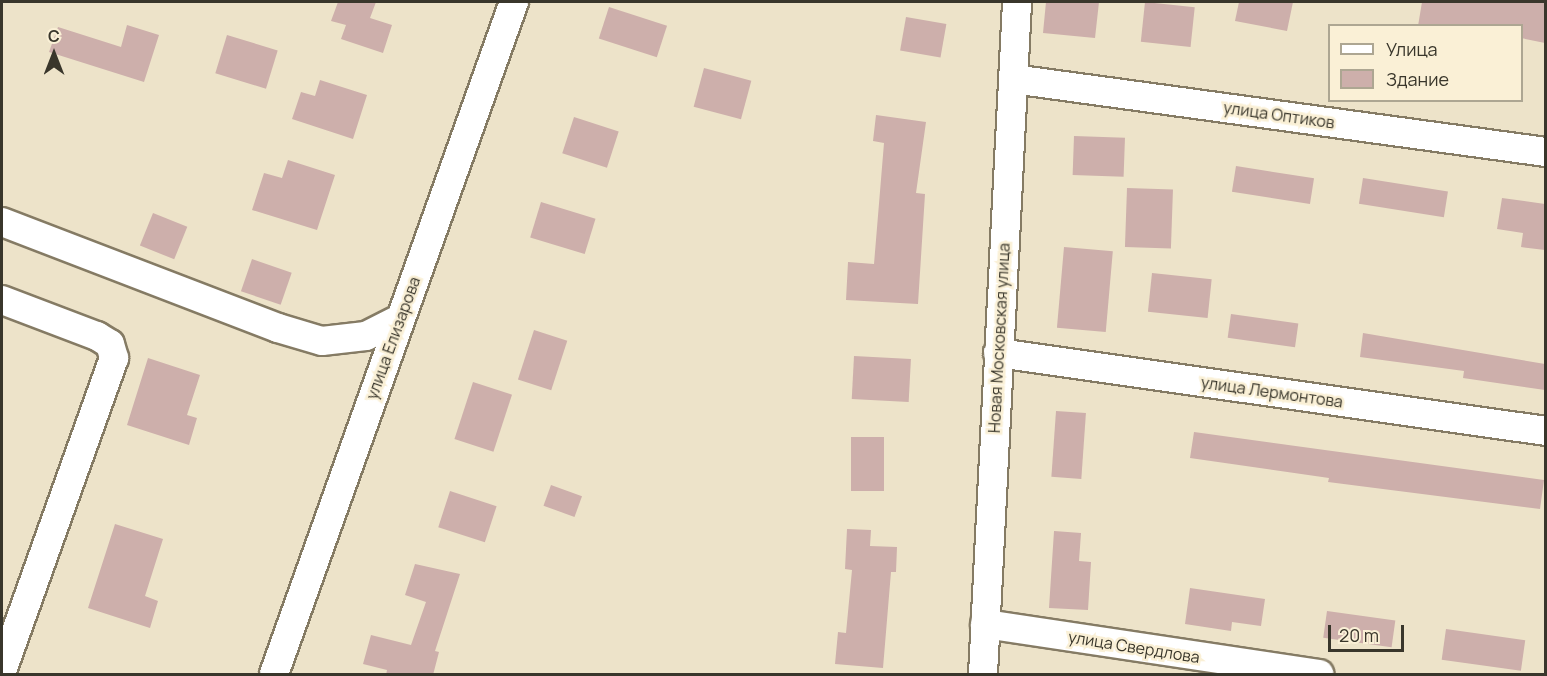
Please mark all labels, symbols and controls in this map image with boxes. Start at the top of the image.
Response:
north arrow [24,24,84,84]
legend [1328,24,1523,102]
text: С [48,25,60,47]
text: Улица [1386,37,1438,61]
text: Здание [1386,67,1449,91]
street label: улица Оптиков [1222,98,1336,132]
street label: Новая Московская улица [984,242,1014,434]
street label: улица Елизарова [362,274,424,402]
street label: улица Лермонтова [1200,373,1344,411]
scale bar [1331,613,1408,651]
text: 20 m [1339,623,1379,647]
street label: улица Свердлова [1067,627,1201,667]

